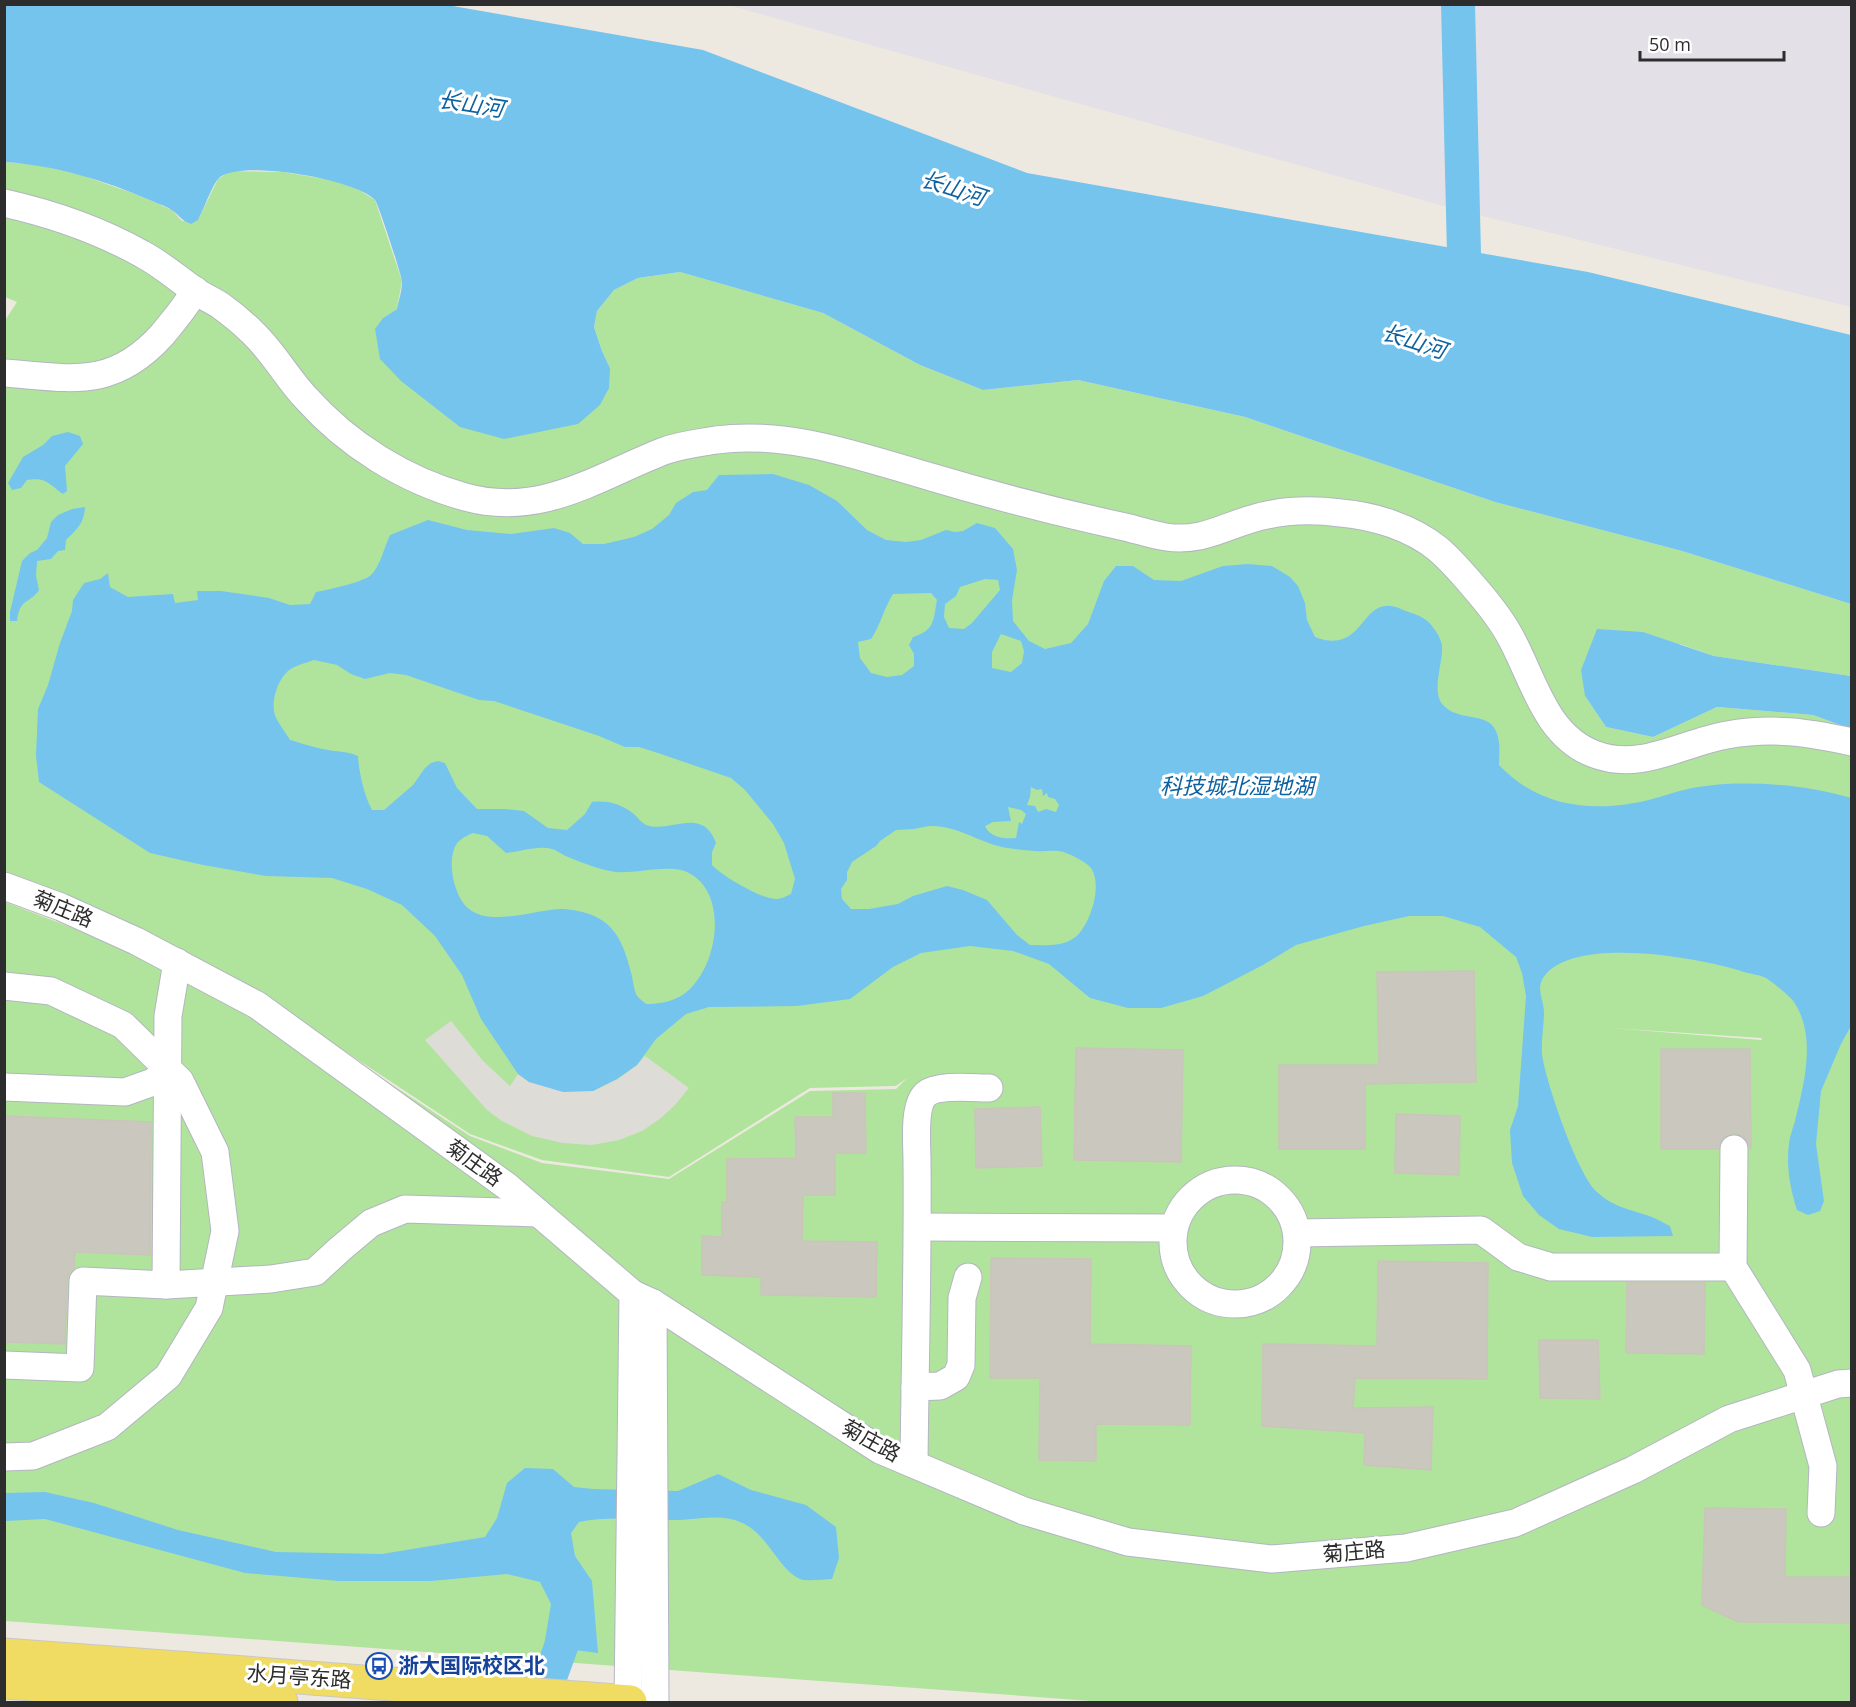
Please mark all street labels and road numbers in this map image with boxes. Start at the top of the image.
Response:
street label: 菊庄路 [29,883,98,933]
street label: 菊庄路 [441,1132,508,1192]
street label: 菊庄路 [837,1413,906,1468]
street label: 菊庄路 [1321,1534,1387,1568]
street label: 水月亭东路 [246,1658,352,1694]

